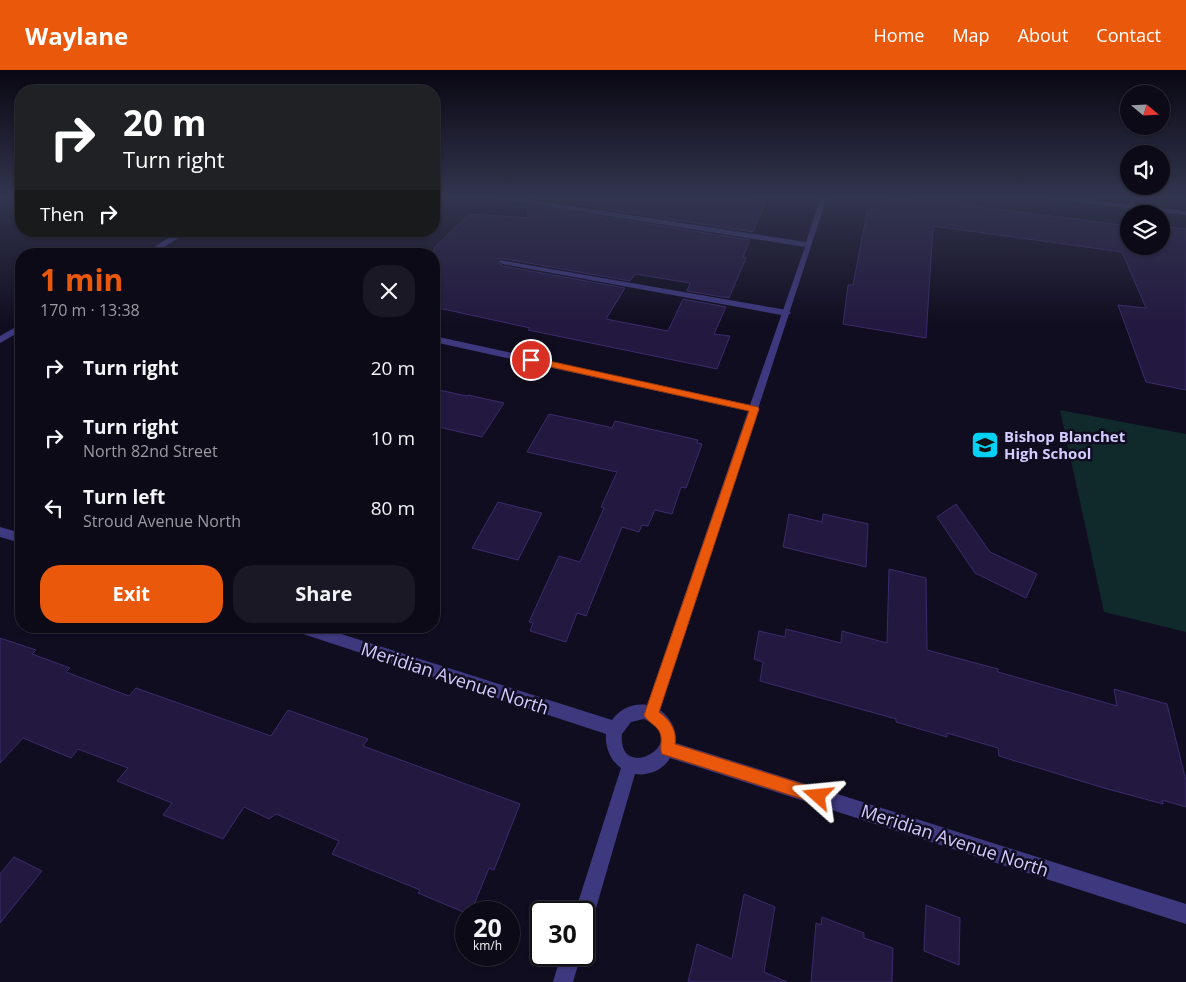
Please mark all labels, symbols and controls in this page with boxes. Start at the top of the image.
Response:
text: Waylane [25,19,128,52]
text: Home [874,23,924,47]
text: Map [952,23,990,47]
text: About [1018,23,1068,47]
text: Contact [1096,23,1161,47]
north arrow [1120,85,1170,135]
map controls [1120,85,1170,255]
text: 20 m [123,99,206,146]
icon: right [40,105,105,170]
text: Turn right [123,144,225,174]
button: sound [1120,145,1170,195]
icon: right [94,200,122,228]
text: Then [40,201,84,227]
button: layers [1120,205,1170,255]
text: 1 min [40,259,123,300]
button: close [363,265,415,317]
text: 170 m · 13:38 [40,299,140,321]
pin [510,339,552,381]
icon: arrive [517,346,545,374]
icon: right [40,354,68,382]
text: Turn right [83,355,178,381]
text: 20 m [371,355,415,381]
text: Turn right [83,414,178,440]
icon: right [40,424,68,452]
text: 10 m [371,425,415,451]
place label: Bishop Blanchet High School [1004,426,1126,463]
school or university icon: Bishop Blanchet High School [970,430,1000,460]
text: North 82nd Street [83,440,218,462]
text: Turn left [83,484,165,510]
icon: left [40,494,68,522]
text: 80 m [371,495,415,521]
text: Stroud Avenue North [83,510,241,532]
button: Exit [40,565,223,623]
button: Share [233,565,415,623]
street label: Meridian Avenue North [358,636,552,720]
position arrow [791,769,843,821]
street label: Meridian Avenue North [858,798,1052,882]
speed limit sign: 30 [530,901,595,966]
text: 20 [473,910,502,944]
text: km/h [473,937,502,954]

